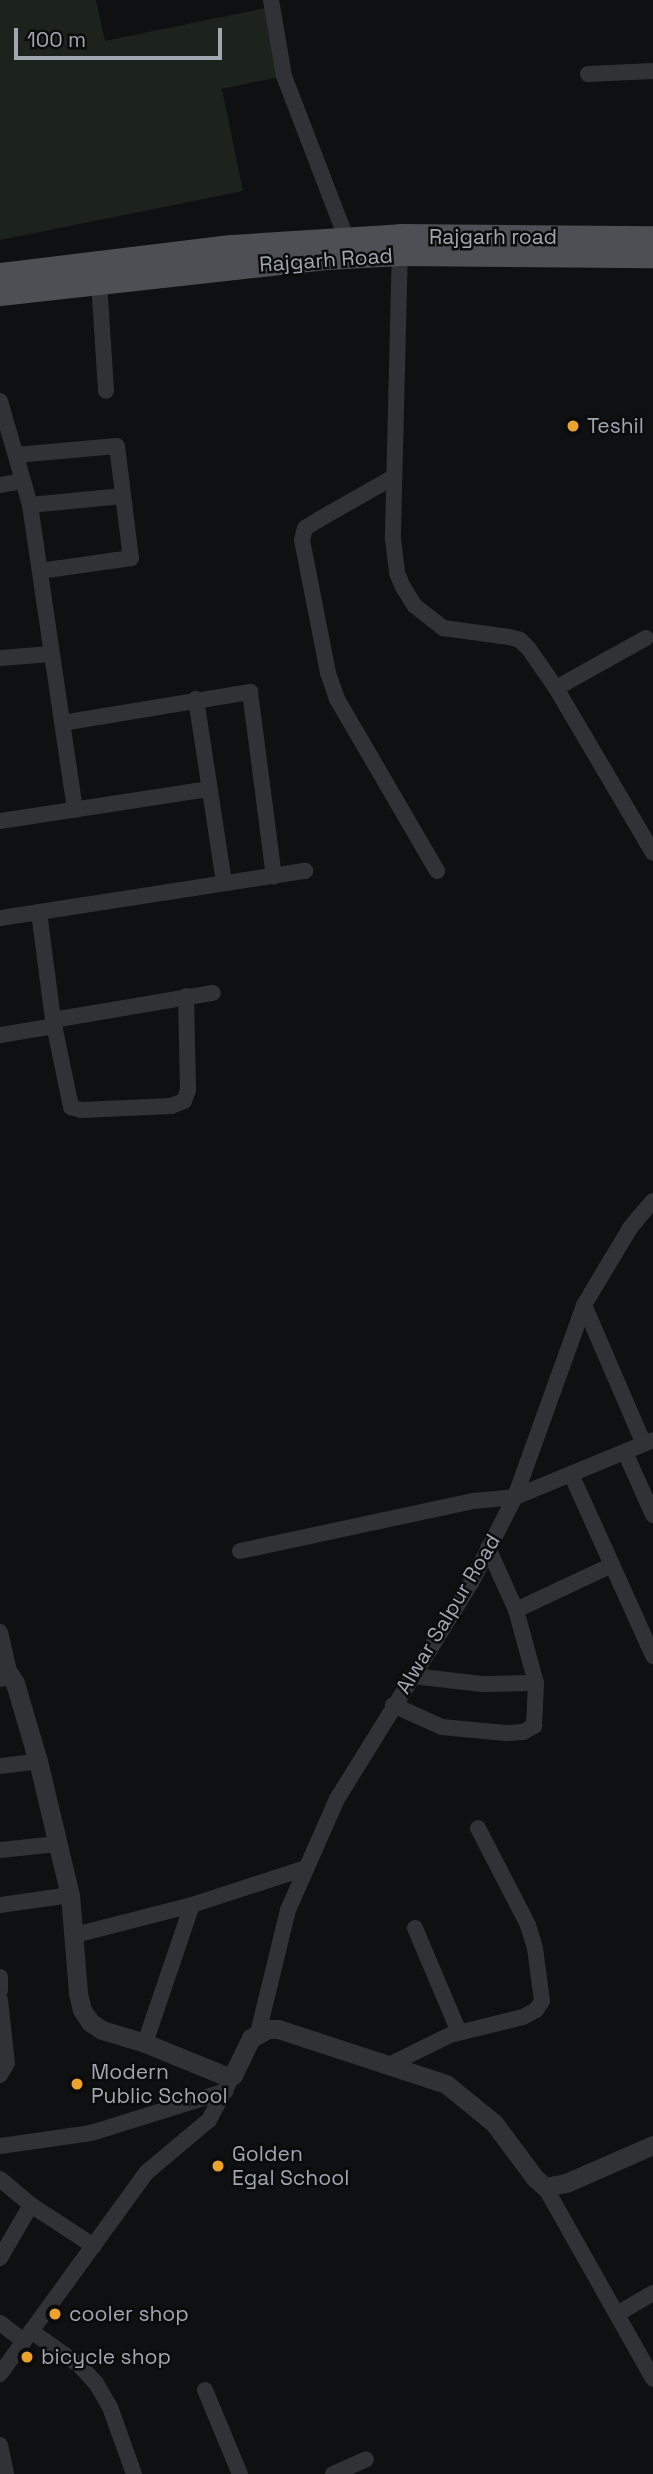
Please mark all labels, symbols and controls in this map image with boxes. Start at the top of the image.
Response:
scale bar [18,14,226,58]
text: 100 m [27,26,86,53]
street label: Rajgarh road [429,224,557,250]
street label: Rajgarh Road [258,243,394,277]
place label: Teshil [587,413,644,439]
marker: Teshil [565,418,581,434]
street label: Alwar Salpur Road [390,1530,506,1698]
place label: Modern Public School [91,2059,228,2109]
marker: Modern Public School [69,2076,85,2092]
place label: Golden Egal School [232,2141,349,2191]
marker: Golden Egal School [210,2158,226,2174]
place label: cooler shop [69,2301,189,2327]
marker: cooler shop [47,2306,63,2322]
place label: bicycle shop [41,2344,171,2370]
marker: bicycle shop [19,2349,35,2365]

